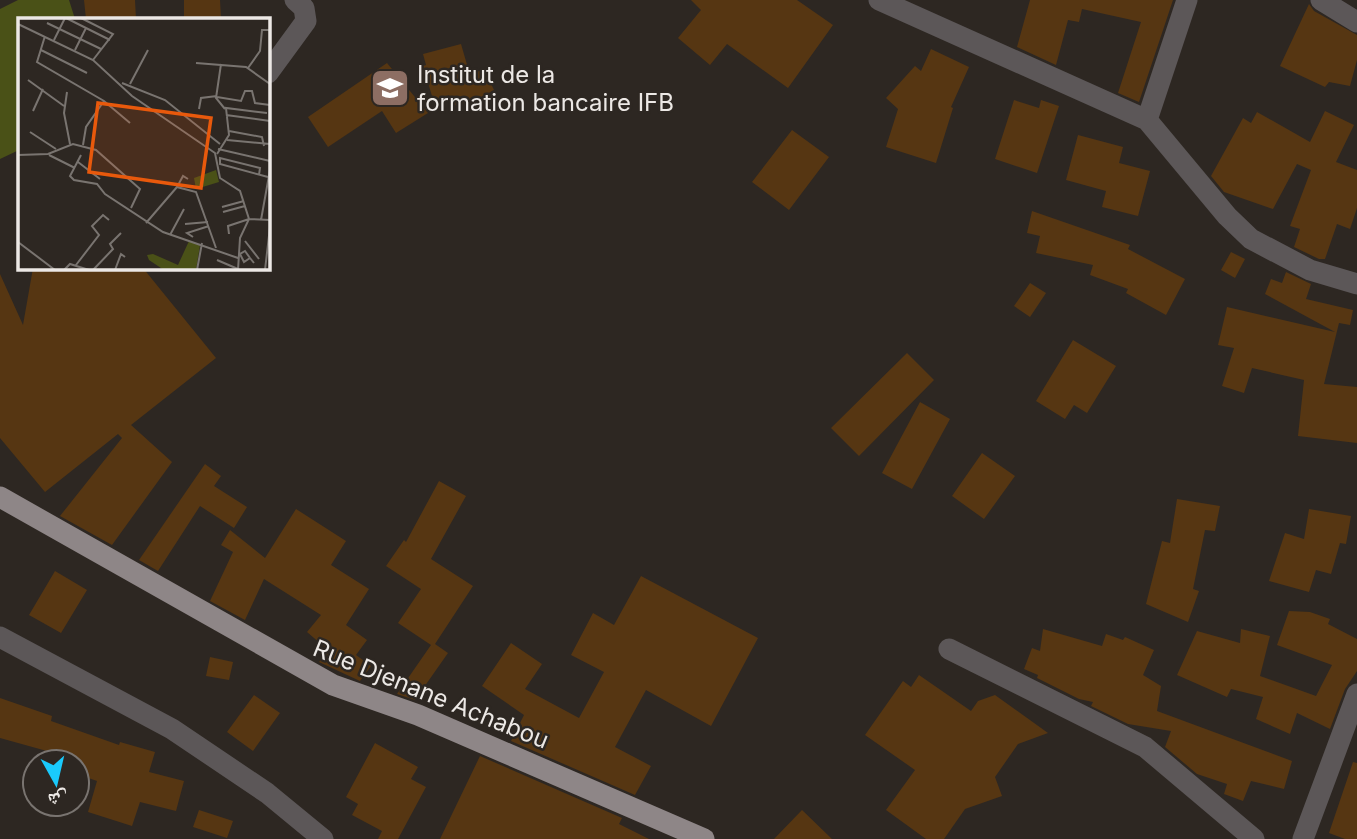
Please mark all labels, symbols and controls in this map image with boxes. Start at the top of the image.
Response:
inset map [18,18,270,270]
place label: Institut de la formation bancaire IFB [417,60,674,117]
school or university icon: Institut de la formation bancaire IFB [369,67,411,109]
street label: Rue Djenane Achabou [309,633,553,755]
north arrow [21,748,91,818]
text: ش [47,787,70,812]

